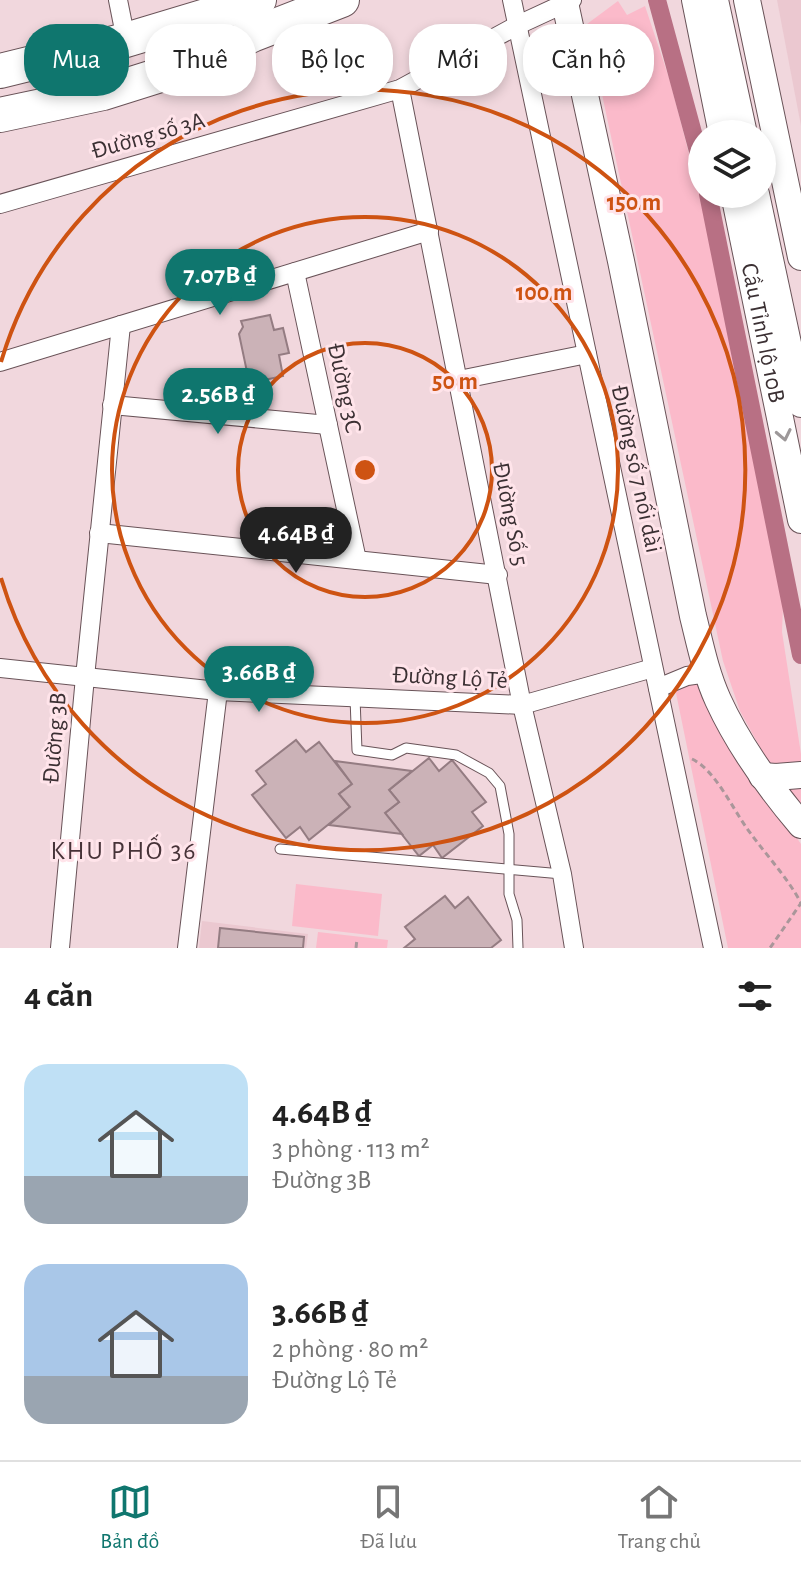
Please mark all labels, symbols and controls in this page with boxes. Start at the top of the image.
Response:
chip: Mua [24,24,129,96]
chip: Thuê [145,24,256,96]
chip: Bộ lọc [272,24,393,96]
chip: Mới [409,24,507,96]
chip: Căn hộ [523,24,654,96]
street label: Đường số 3A [88,108,208,164]
map controls [688,120,776,208]
button: layers [688,120,776,208]
text: 150 m [607,191,661,215]
pin: 7.07B ₫ [146,249,294,317]
street label: Cầu Tỉnh lộ 10B [737,261,789,405]
text: 7.07B ₫ [183,262,257,288]
text: 100 m [516,281,572,305]
street label: Đường 3C [323,341,365,435]
pin: 2.56B ₫ [144,368,292,436]
text: 50 m [432,370,478,394]
text: 2.56B ₫ [181,381,255,407]
street label: Đường số 7 nối dài [607,383,665,555]
one-way arrow [774,428,791,442]
centre of rings [351,456,379,484]
street label: Đường Số 5 [488,460,532,568]
pin: 4.64B ₫ [222,507,370,575]
text: 4.64B ₫ [258,520,334,546]
pin: 3.66B ₫ [185,646,333,714]
text: 3.66B ₫ [222,659,296,685]
street label: Đường Lộ Tẻ [392,663,508,693]
street label: Đường 3B [39,691,71,785]
district label: KHU PHỐ 36 [50,834,198,864]
icon: filters [733,974,777,1018]
text: 4 căn [24,979,93,1013]
icon: home [88,1096,184,1192]
text: 4.64B ₫ [272,1096,372,1130]
text: 3 phòng · 113 m² [272,1136,430,1162]
text: Đường 3B [272,1167,371,1193]
icon: home [88,1296,184,1392]
text: 3.66B ₫ [272,1296,369,1330]
text: 2 phòng · 80 m² [272,1336,428,1362]
text: Đường Lộ Tẻ [272,1367,397,1393]
tab: Bản đồ [100,1480,159,1554]
tab: Đã lưu [360,1480,417,1554]
tab: Trang chủ [618,1480,701,1554]

